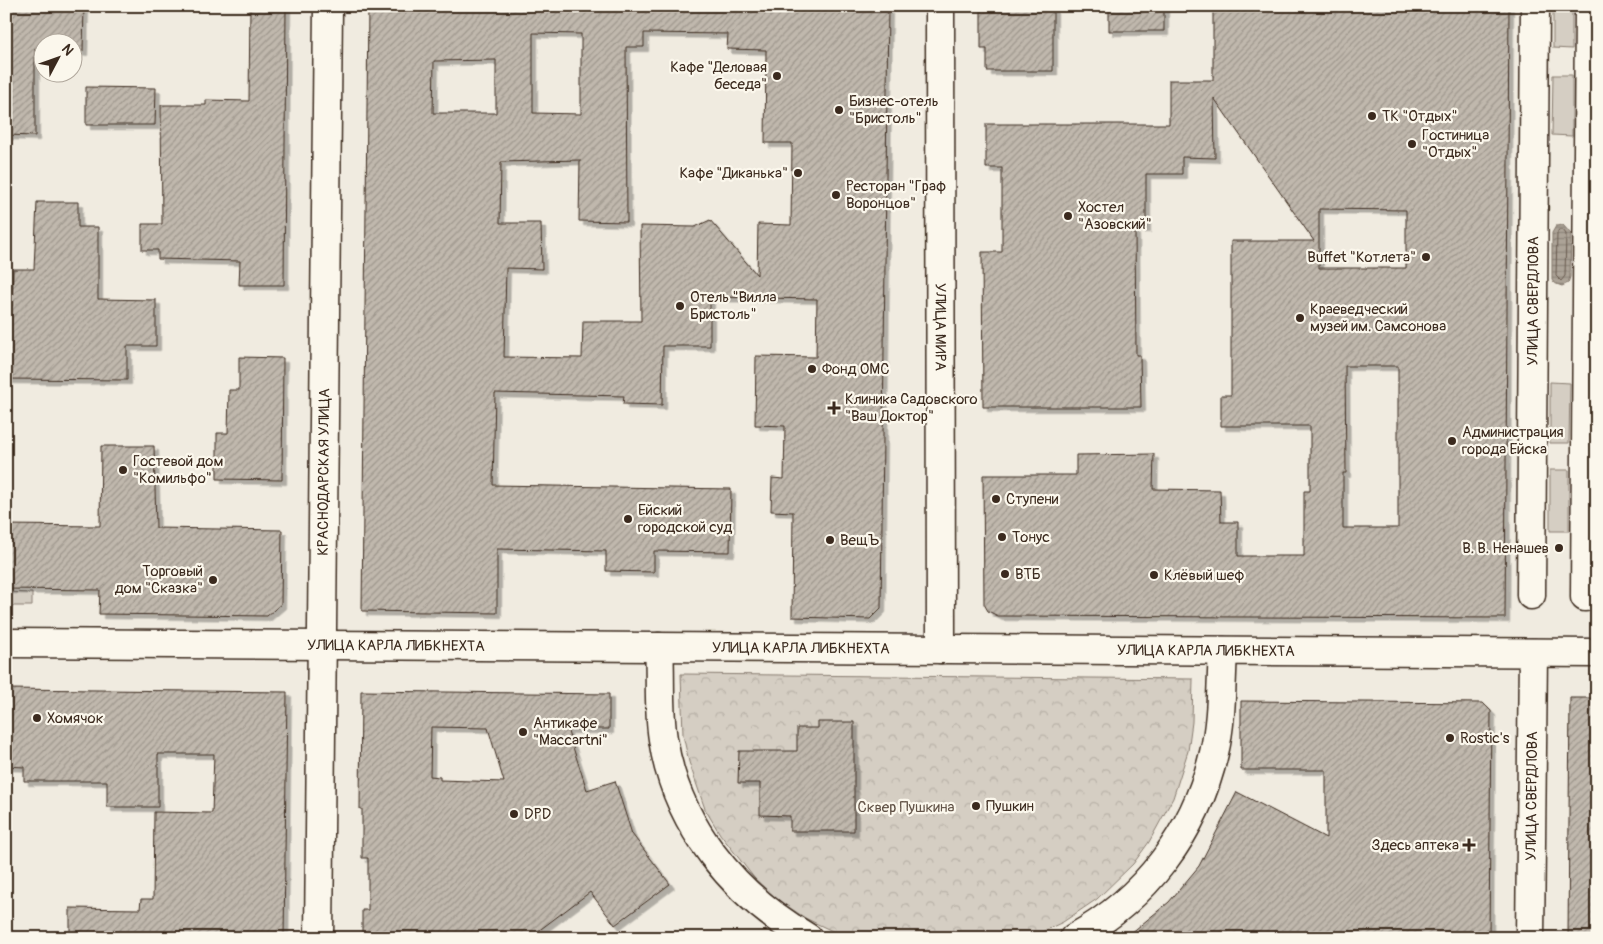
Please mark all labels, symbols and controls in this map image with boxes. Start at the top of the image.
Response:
north arrow [32,32,82,82]
text: N [58,41,77,59]
place label: Кафе "Деловая беседа" [670,58,767,94]
marker: Кафе "Деловая беседа" [771,70,783,82]
place label: Бизнес-отель "Бристоль" [849,92,939,128]
marker: Бизнес-отель "Бристоль" [833,104,845,116]
place label: ТК "Отдых" [1382,107,1458,126]
marker: ТК "Отдых" [1366,110,1378,122]
place label: Гостиница "Отдых" [1422,126,1489,162]
marker: Гостиница "Отдых" [1406,138,1418,150]
place label: Кафе "Диканька" [679,164,788,183]
marker: Кафе "Диканька" [792,167,804,179]
place label: Ресторан "Граф Воронцов" [846,177,946,213]
marker: Ресторан "Граф Воронцов" [830,189,842,201]
place label: Хостел "Азовский" [1078,198,1152,234]
marker: Хостел "Азовский" [1062,210,1074,222]
street label: УЛИЦА СВЕРДЛОВА [1524,236,1543,366]
place label: Buffet "Котлета" [1307,248,1416,267]
marker: Buffet "Котлета" [1420,251,1432,263]
street label: УЛИЦА МИРА [930,283,950,371]
place label: Отель "Вилла Бристоль" [690,288,777,324]
marker: Отель "Вилла Бристоль" [674,300,686,312]
place label: Краеведческий музей им. Самсонова [1310,300,1446,336]
marker: Краеведческий музей им. Самсонова [1294,312,1306,324]
place label: Фонд ОМС [822,360,889,379]
marker: Фонд ОМС [806,363,818,375]
street label: КРАСНОДАРСКАЯ УЛИЦА [314,388,334,556]
place label: Клиника Садовского "Ваш Доктор" [845,390,978,426]
marker: Клиника Садовского "Ваш Доктор" [827,401,841,415]
place label: Администрация города Ейска [1462,423,1563,459]
marker: Администрация города Ейска [1446,435,1458,447]
place label: Гостевой дом "Комильфо" [133,452,223,488]
marker: Гостевой дом "Комильфо" [117,464,129,476]
place label: Ступени [1006,490,1059,509]
marker: Ступени [990,493,1002,505]
place label: Ейский городской суд [638,501,732,537]
marker: Ейский городской суд [622,513,634,525]
place label: Тонус [1012,528,1050,547]
place label: ВещЪ [840,531,879,550]
marker: Тонус [996,531,1008,543]
marker: ВещЪ [824,534,836,546]
place label: В. В. Ненашев [1462,539,1549,558]
marker: В. В. Ненашев [1553,542,1565,554]
place label: Торговый дом "Сказка" [115,562,203,598]
place label: ВТБ [1015,565,1041,584]
place label: Клёвый шеф [1164,566,1245,585]
marker: ВТБ [999,568,1011,580]
marker: Клёвый шеф [1148,569,1160,581]
marker: Торговый дом "Сказка" [207,574,219,586]
street label: УЛИЦА КАРЛА ЛИБКНЕХТА [307,636,485,656]
street label: УЛИЦА КАРЛА ЛИБКНЕХТА [712,638,890,659]
street label: УЛИЦА КАРЛА ЛИБКНЕХТА [1117,641,1295,661]
place label: Хомячок [47,709,104,728]
marker: Хомячок [31,712,43,724]
place label: Антикафе "Maccartni" [533,714,608,750]
marker: Антикафе "Maccartni" [517,726,529,738]
place label: Rostic's [1460,729,1510,748]
street label: УЛИЦА СВЕРДЛОВА [1522,731,1542,861]
marker: Rostic's [1444,732,1456,744]
place label: Пушкин [986,797,1034,816]
park label: Сквер Пушкина [857,798,955,817]
marker: Пушкин [970,800,982,812]
place label: DPD [524,805,551,824]
marker: DPD [508,808,520,820]
place label: Здесь аптека [1372,836,1459,855]
marker: Здесь аптека [1463,839,1475,851]

